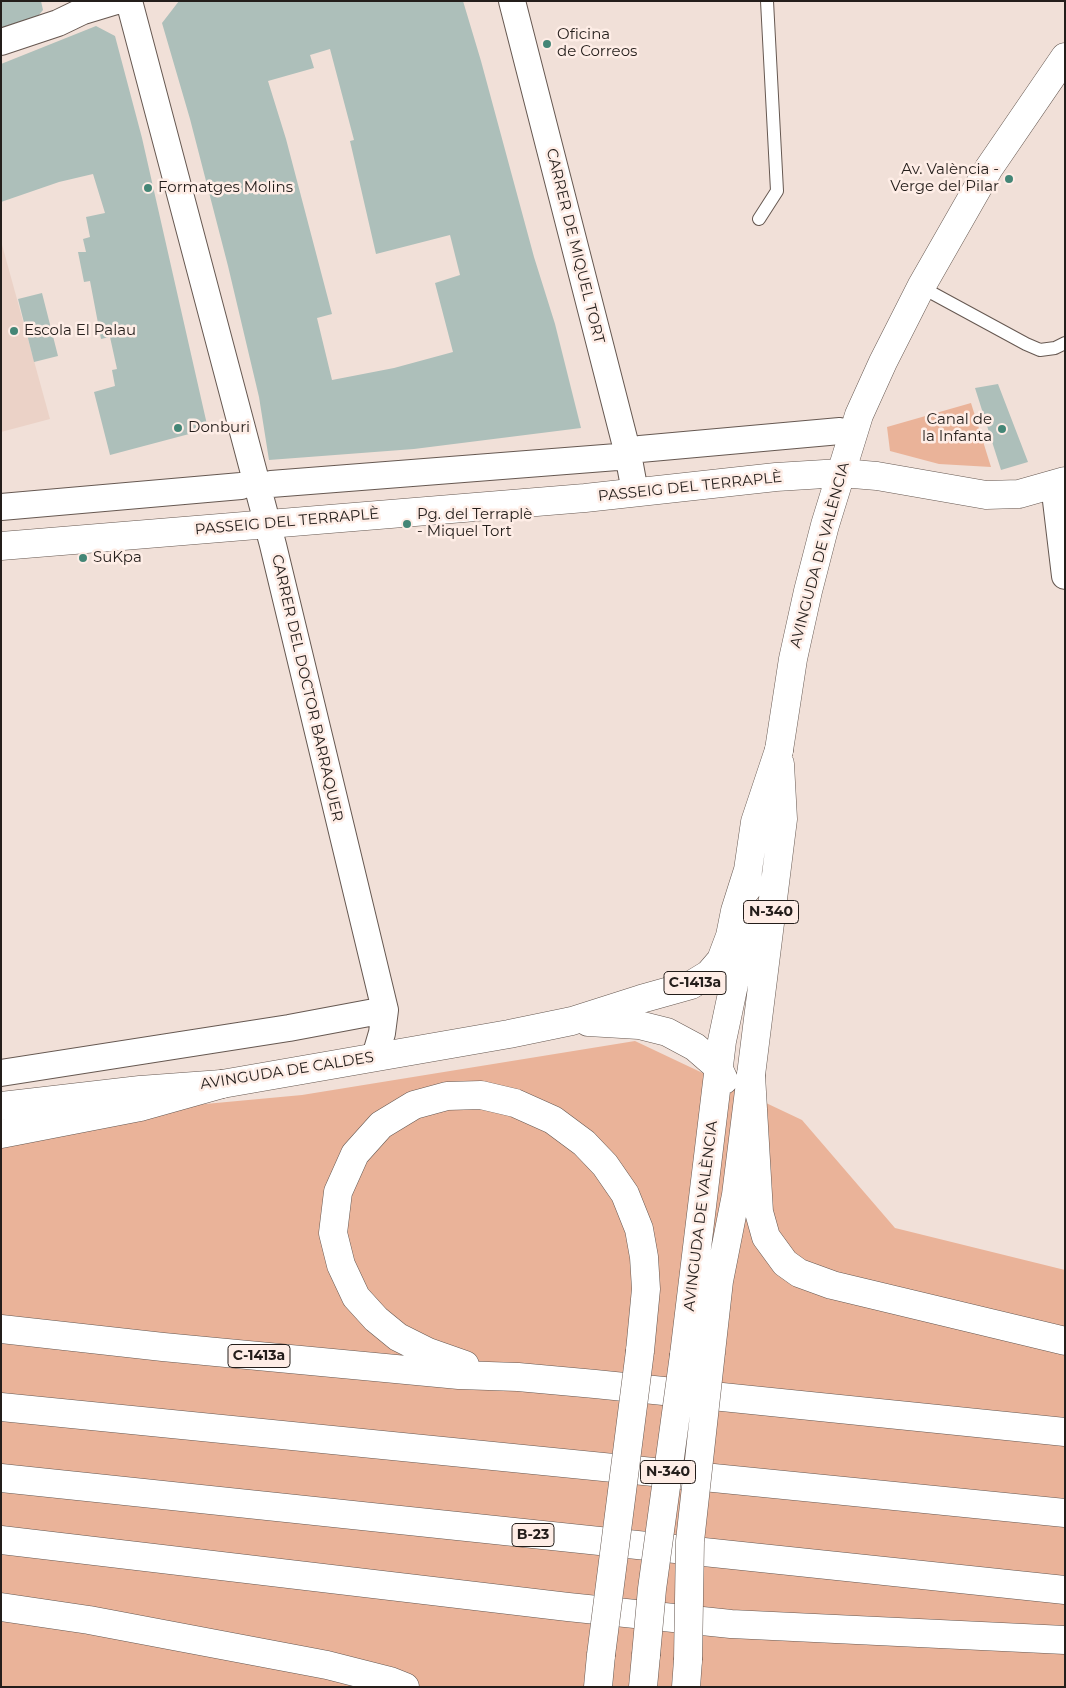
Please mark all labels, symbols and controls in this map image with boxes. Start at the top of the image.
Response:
place label: Oficina de Correos [557,26,637,61]
marker: Oficina de Correos [541,38,553,50]
street label: CARRER DE MIQUEL TORT [542,147,608,345]
place label: Av. València - Verge del Pilar [890,161,999,196]
marker: Av. València - Verge del Pilar [1003,173,1015,185]
place label: Formatges Molins [158,179,293,197]
marker: Formatges Molins [142,182,154,194]
place label: Escola El Palau [24,322,136,340]
marker: Escola El Palau [8,325,20,337]
place label: Canal de la Infanta [922,411,992,446]
place label: Donburi [188,419,250,437]
marker: Donburi [172,422,184,434]
marker: Canal de la Infanta [996,423,1008,435]
street label: AVINGUDA DE VALÈNCIA [787,460,853,650]
street label: PASSEIG DEL TERRAPLÈ [597,468,783,506]
street label: PASSEIG DEL TERRAPLÈ [194,505,380,539]
place label: Pg. del Terraplè - Miquel Tort [417,506,532,541]
marker: Pg. del Terraplè - Miquel Tort [401,518,413,530]
place label: SuKpa [93,549,142,567]
marker: SuKpa [77,552,89,564]
street label: CARRER DEL DOCTOR BARRAQUER [267,553,347,823]
road number: N-340 [744,900,798,924]
road number: C-1413a [664,971,726,994]
street label: AVINGUDA DE CALDES [199,1048,375,1094]
street label: AVINGUDA DE VALÈNCIA [680,1120,722,1312]
road number: C-1413a [228,1344,290,1368]
road number: N-340 [640,1460,696,1484]
road number: B-23 [512,1524,554,1546]

